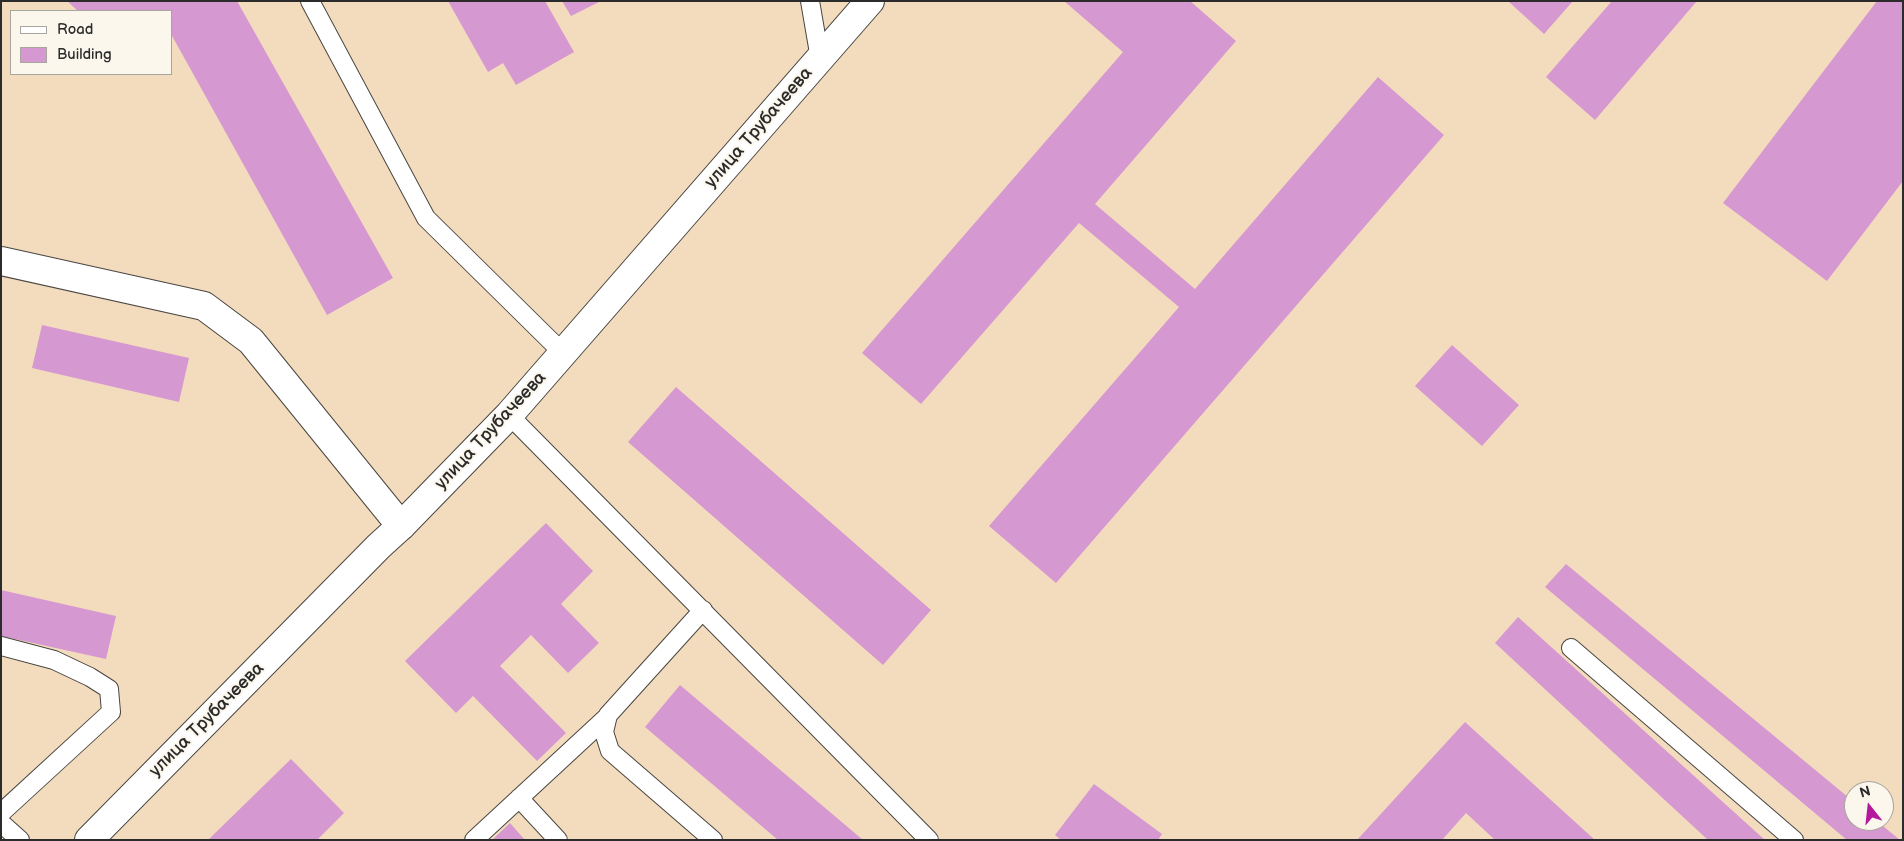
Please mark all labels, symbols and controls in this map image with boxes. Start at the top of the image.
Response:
legend [10,10,172,75]
text: Road [57,20,93,39]
text: Building [57,45,112,64]
street label: улица Трубачеева [701,63,817,193]
street label: улица Трубачеева [431,368,551,494]
street label: улица Трубачеева [145,658,269,782]
north arrow [1844,781,1894,831]
text: N [1858,782,1872,802]

